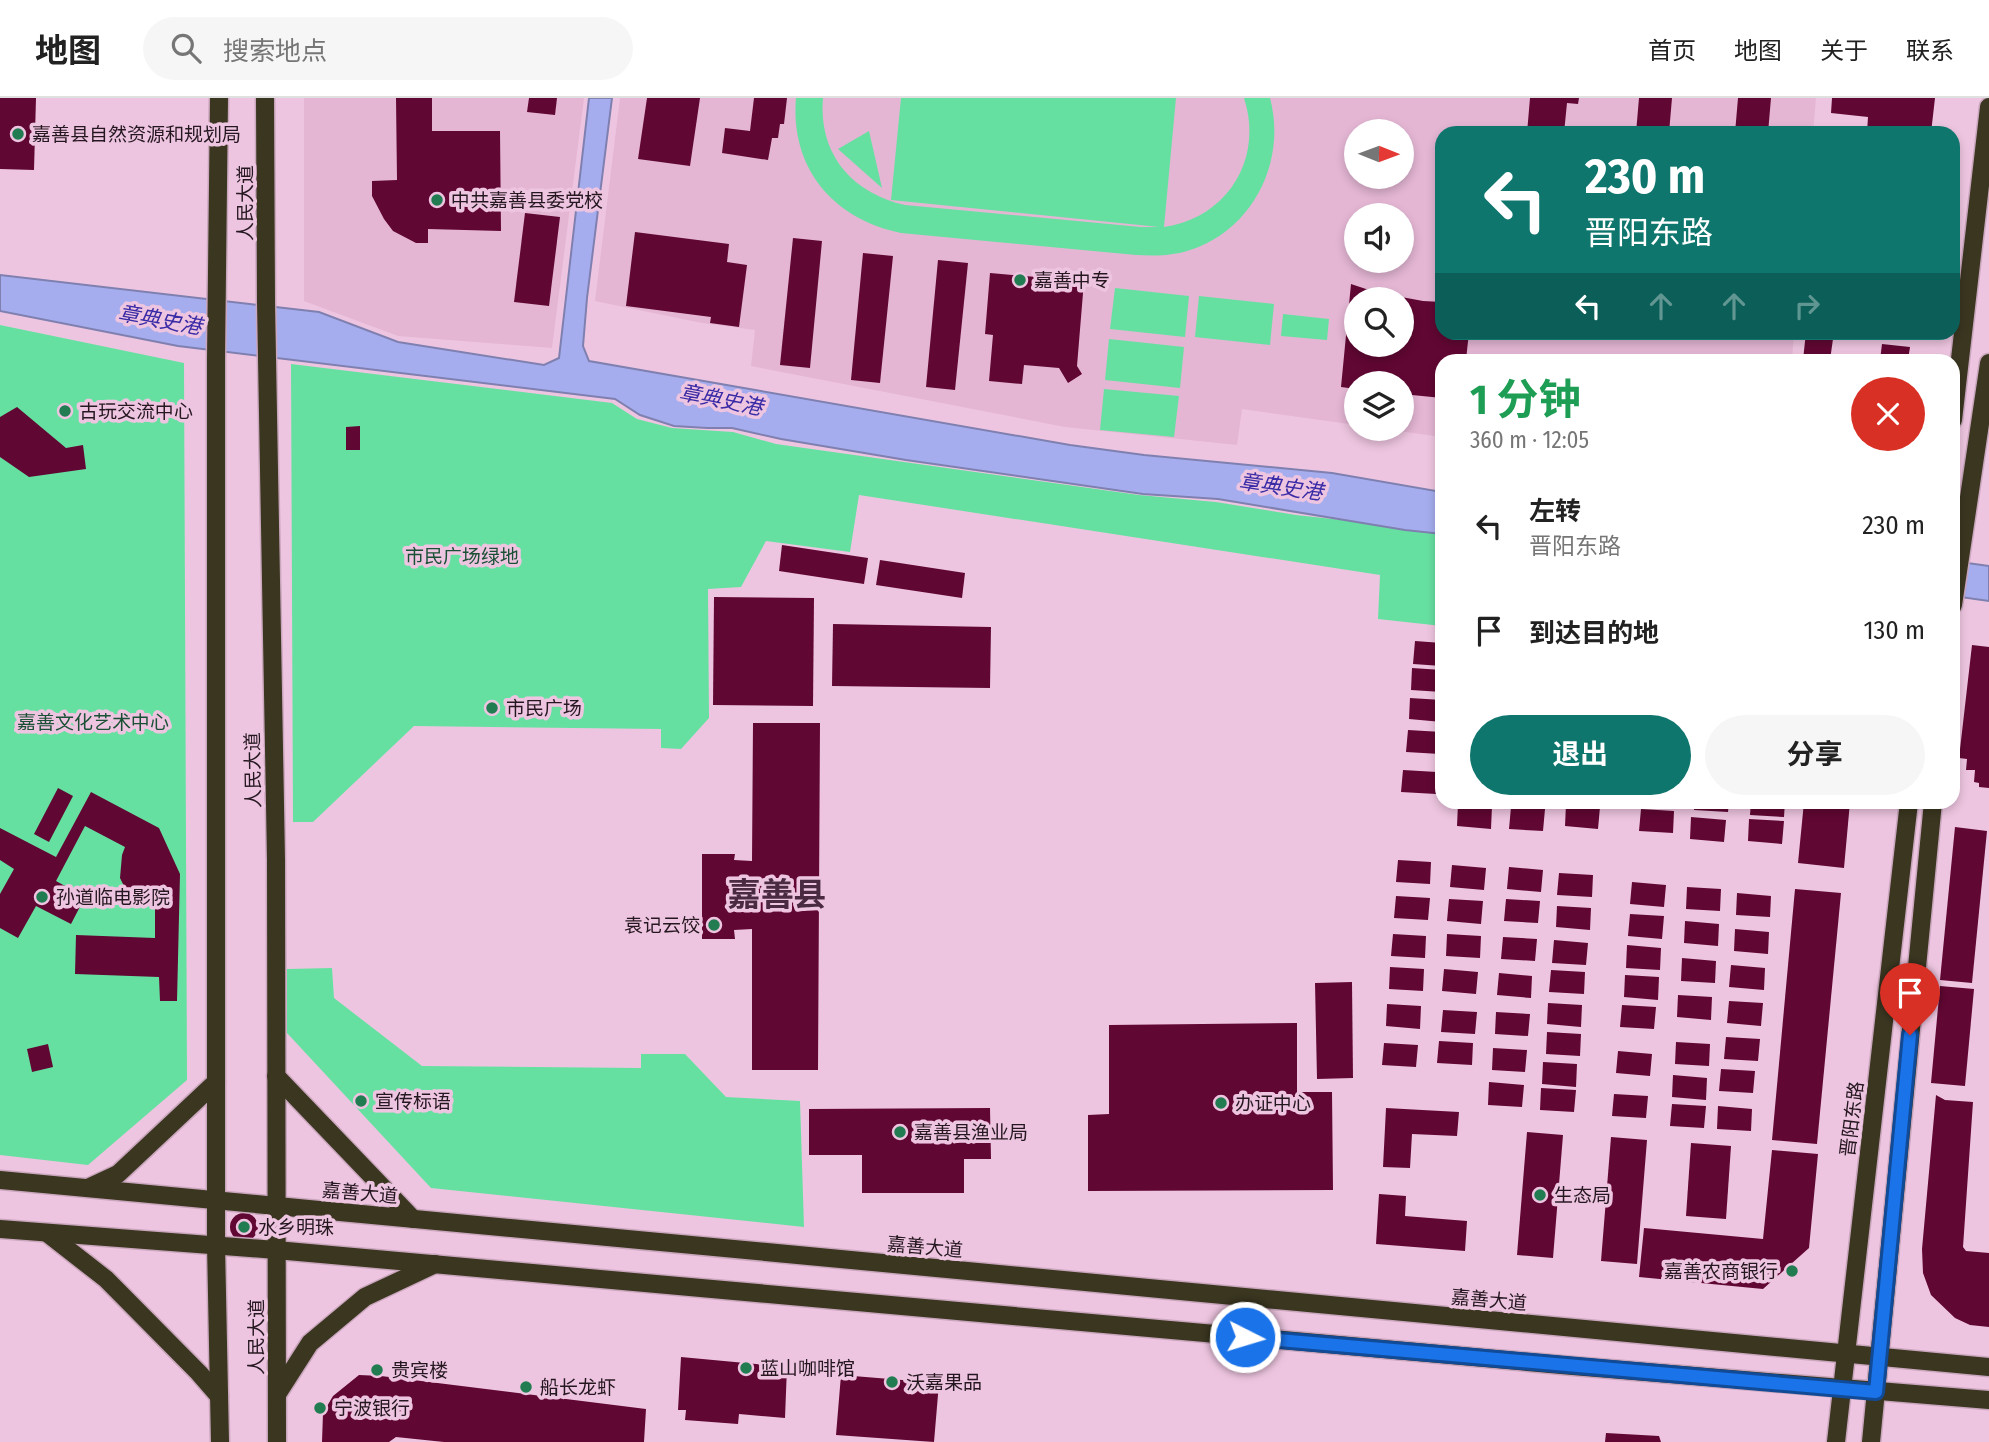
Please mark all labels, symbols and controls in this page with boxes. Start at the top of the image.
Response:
search box [143,17,633,80]
icon: search [167,29,205,67]
text: 地图 [35,31,101,71]
text: 搜索地点 [223,36,327,67]
text: 首页 [1648,37,1696,65]
text: 地图 [1734,37,1782,65]
text: 关于 [1820,37,1868,65]
text: 联系 [1906,37,1954,65]
north arrow [1344,119,1414,189]
map controls [1344,119,1414,441]
place label: 嘉善县自然资源和规划局 [32,123,241,146]
marker: 嘉善县自然资源和规划局 [10,126,26,142]
text: 230 m [1585,147,1705,206]
icon: left [1470,154,1561,245]
street label: 人民大道 [234,165,257,241]
place label: 中共嘉善县委党校 [451,189,603,212]
marker: 中共嘉善县委党校 [429,192,445,208]
button: sound [1344,203,1414,273]
text: 晋阳东路 [1585,214,1713,252]
place label: 嘉善中专 [1034,269,1110,292]
marker: 嘉善中专 [1012,272,1028,288]
button: search [1344,287,1414,357]
icon: left [1569,287,1607,325]
icon: ahead [1642,287,1680,325]
icon: ahead [1715,287,1753,325]
icon: right [1788,287,1826,325]
water label: 章典史港 [116,300,207,341]
button: layers [1344,371,1414,441]
text: 1 分钟 [1470,375,1581,425]
button: close [1851,377,1925,451]
water label: 章典史港 [677,379,768,421]
place label: 古玩交流中心 [79,400,193,423]
marker: 古玩交流中心 [57,403,73,419]
text: 360 m · 12:05 [1470,426,1589,454]
water label: 章典史港 [1238,468,1327,506]
text: 左转 [1529,496,1581,527]
icon: left [1470,507,1508,545]
text: 230 m [1862,510,1925,541]
text: 晋阳东路 [1529,532,1621,560]
park label: 市民广场绿地 [405,545,519,568]
icon: arrive [1470,612,1508,650]
text: 130 m [1863,615,1925,646]
text: 到达目的地 [1529,618,1659,649]
place label: 市民广场 [506,697,582,720]
marker: 市民广场 [484,700,500,716]
park label: 嘉善文化艺术中心 [17,711,169,734]
button: 退出 [1470,715,1691,795]
button: 分享 [1705,715,1925,795]
street label: 人民大道 [241,732,265,808]
district label: 嘉善县 [728,875,827,915]
place label: 孙道临电影院 [56,886,170,909]
marker: 孙道临电影院 [34,889,50,905]
place label: 袁记云饺 [624,914,700,937]
marker: 袁记云饺 [706,917,722,933]
pin [1880,963,1940,1035]
icon: arrive [1891,974,1929,1012]
street label: 晋阳东路 [1836,1080,1868,1158]
place label: 宣传标语 [375,1090,451,1113]
place label: 办证中心 [1235,1092,1311,1115]
marker: 宣传标语 [353,1093,369,1109]
marker: 办证中心 [1213,1095,1229,1111]
place label: 嘉善县渔业局 [914,1121,1028,1144]
marker: 嘉善县渔业局 [892,1124,908,1140]
street label: 嘉善大道 [321,1178,399,1208]
place label: 生态局 [1554,1184,1611,1207]
marker: 生态局 [1532,1187,1548,1203]
place label: 水乡明珠 [258,1216,334,1239]
marker: 水乡明珠 [236,1219,252,1235]
street label: 嘉善大道 [886,1232,964,1262]
place label: 嘉善农商银行 [1664,1260,1778,1283]
marker: 嘉善农商银行 [1784,1263,1800,1279]
street label: 嘉善大道 [1450,1285,1528,1315]
street label: 人民大道 [245,1299,268,1375]
position arrow [1208,1300,1282,1374]
place label: 蓝山咖啡馆 [760,1357,855,1380]
place label: 贵宾楼 [391,1359,448,1382]
marker: 蓝山咖啡馆 [738,1360,754,1376]
marker: 贵宾楼 [369,1362,385,1378]
place label: 沃嘉果品 [906,1371,982,1394]
marker: 沃嘉果品 [884,1374,900,1390]
place label: 船长龙虾 [540,1376,616,1399]
marker: 船长龙虾 [518,1379,534,1395]
place label: 宁波银行 [334,1397,410,1420]
marker: 宁波银行 [312,1400,328,1416]

